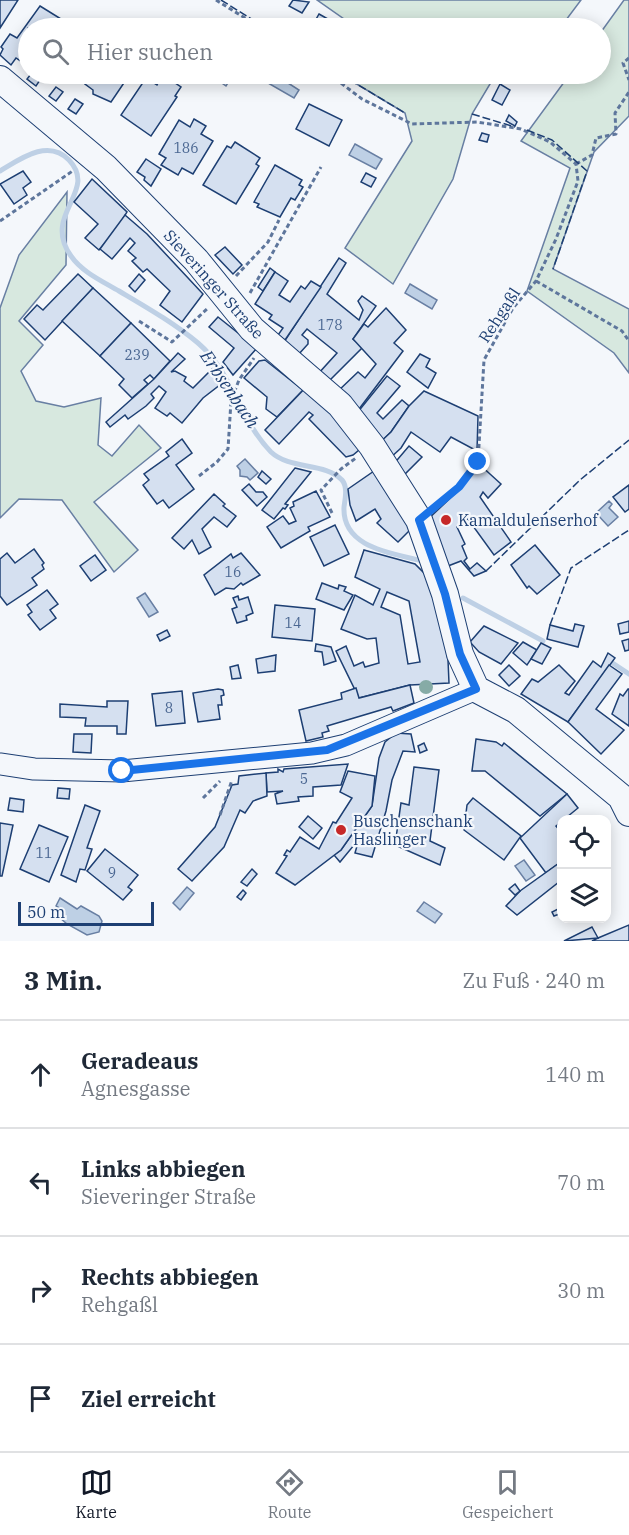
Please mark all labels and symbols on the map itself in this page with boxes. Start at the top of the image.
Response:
house number: 186 [173,139,199,157]
street label: Sieveringer Straße [160,225,268,343]
street label: Rehgaßl [474,284,524,346]
house number: 178 [317,316,343,334]
water label: Erbsenbach [195,345,265,433]
house number: 239 [124,346,150,364]
route end [464,448,490,474]
place label: Kamaldulenserhof [458,510,599,530]
marker: Kamaldulenserhof [439,513,453,527]
house number: 16 [225,563,241,581]
house number: 14 [285,614,301,632]
house number: 8 [165,699,173,717]
route start [108,757,134,783]
house number: 5 [300,770,308,788]
place label: Buschenschank Haslinger [353,811,473,849]
marker: Buschenschank Haslinger [334,823,348,837]
house number: 11 [36,844,52,862]
house number: 9 [108,864,116,882]
scale bar [18,899,154,926]

